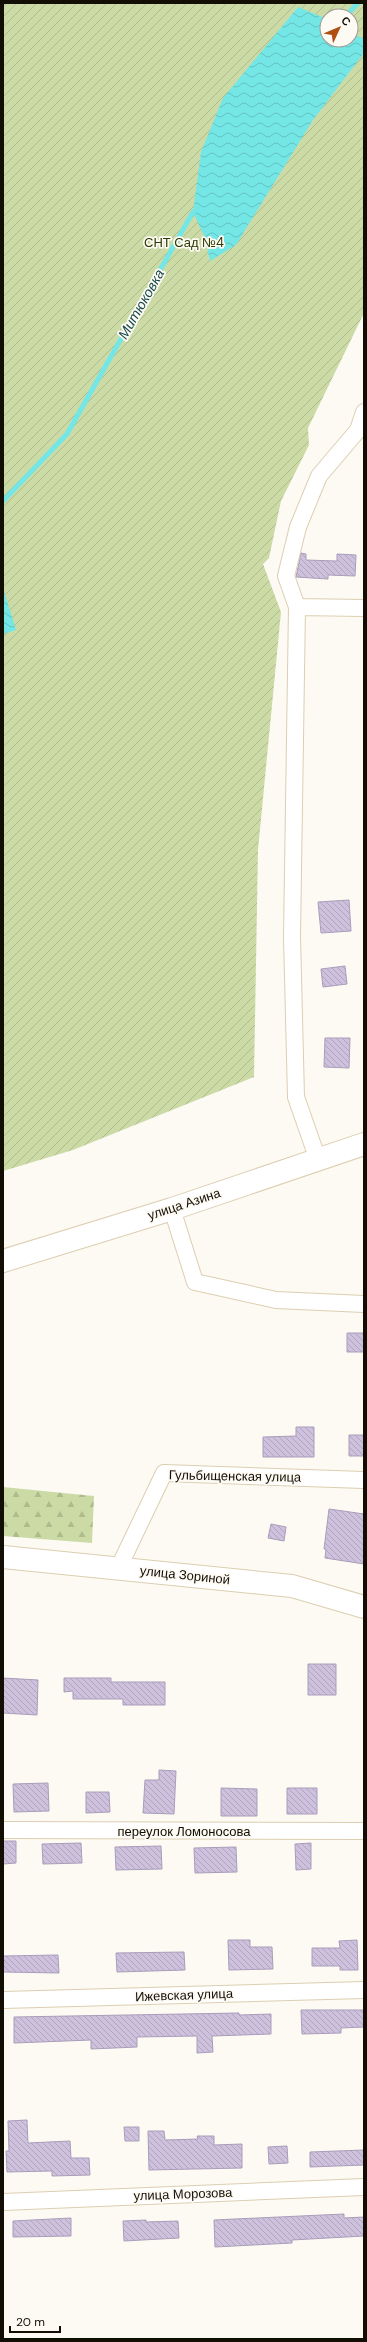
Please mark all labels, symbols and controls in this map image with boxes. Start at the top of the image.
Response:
north arrow [319,8,359,48]
text: С [338,13,354,29]
park label: СНТ Сад №4 [144,234,224,251]
water label: Митюковка [114,266,168,342]
street label: улица Азина [145,1184,223,1224]
street label: Гульбищенская улица [169,1466,302,1486]
street label: улица Зориной [139,1562,231,1588]
street label: переулок Ломоносова [117,1823,251,1840]
street label: Ижевская улица [135,1985,234,2005]
street label: улица Морозова [133,2184,233,2204]
scale bar [10,2308,60,2334]
text: 20 m [16,2314,45,2330]

